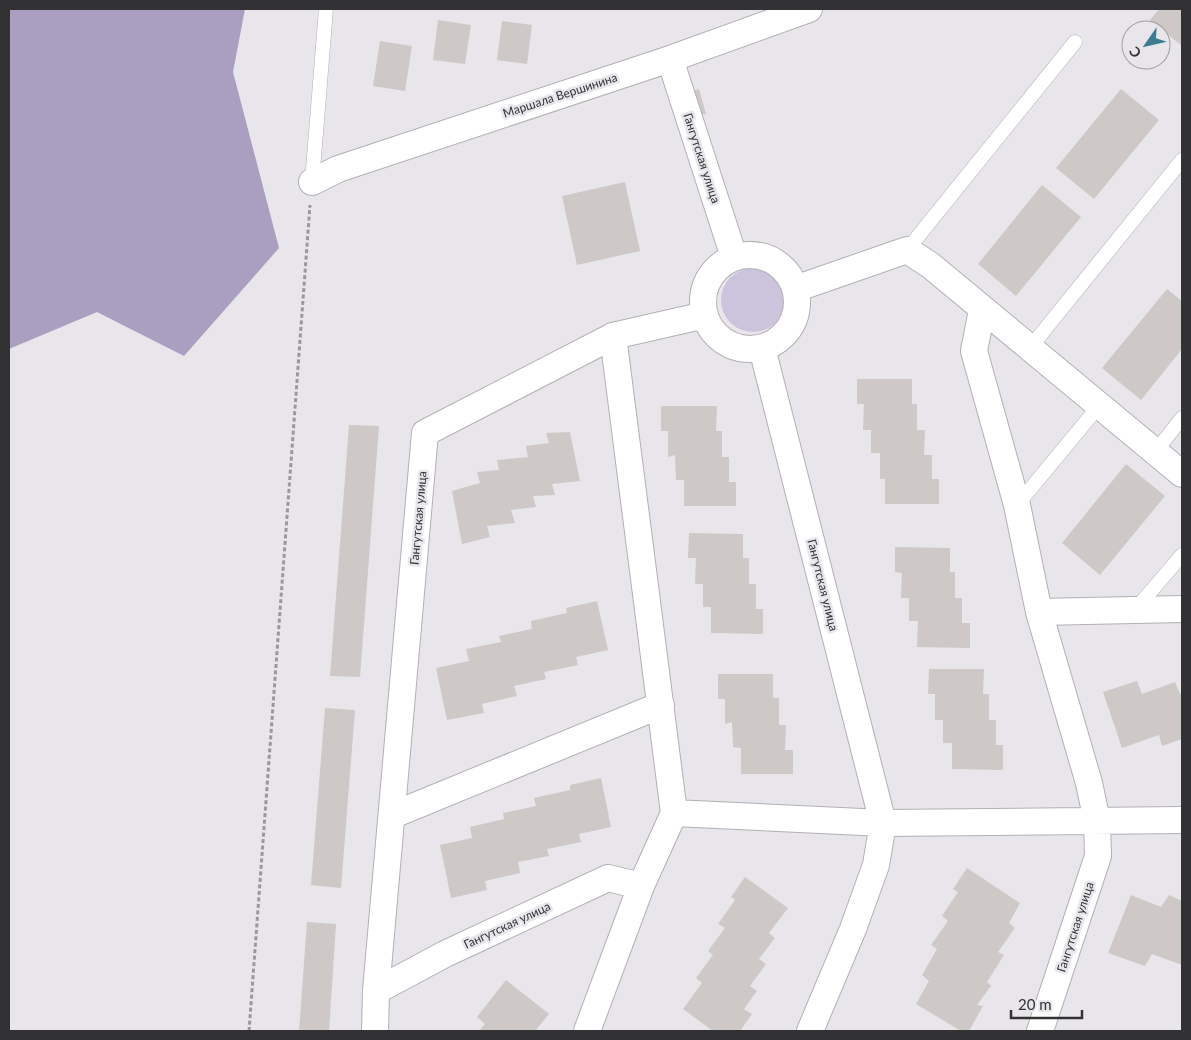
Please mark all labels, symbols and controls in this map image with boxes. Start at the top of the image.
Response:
north arrow [1121,20,1171,70]
text: С [1125,43,1144,61]
street label: Маршала Вершинина [501,69,619,121]
street label: Гангутская улица [680,111,724,205]
street label: Гангутская улица [406,470,430,565]
street label: Гангутская улица [804,538,842,632]
street label: Гангутская улица [1053,880,1097,974]
street label: Гангутская улица [461,898,553,952]
scale bar [1011,988,1082,1020]
text: 20 m [1018,995,1052,1013]

